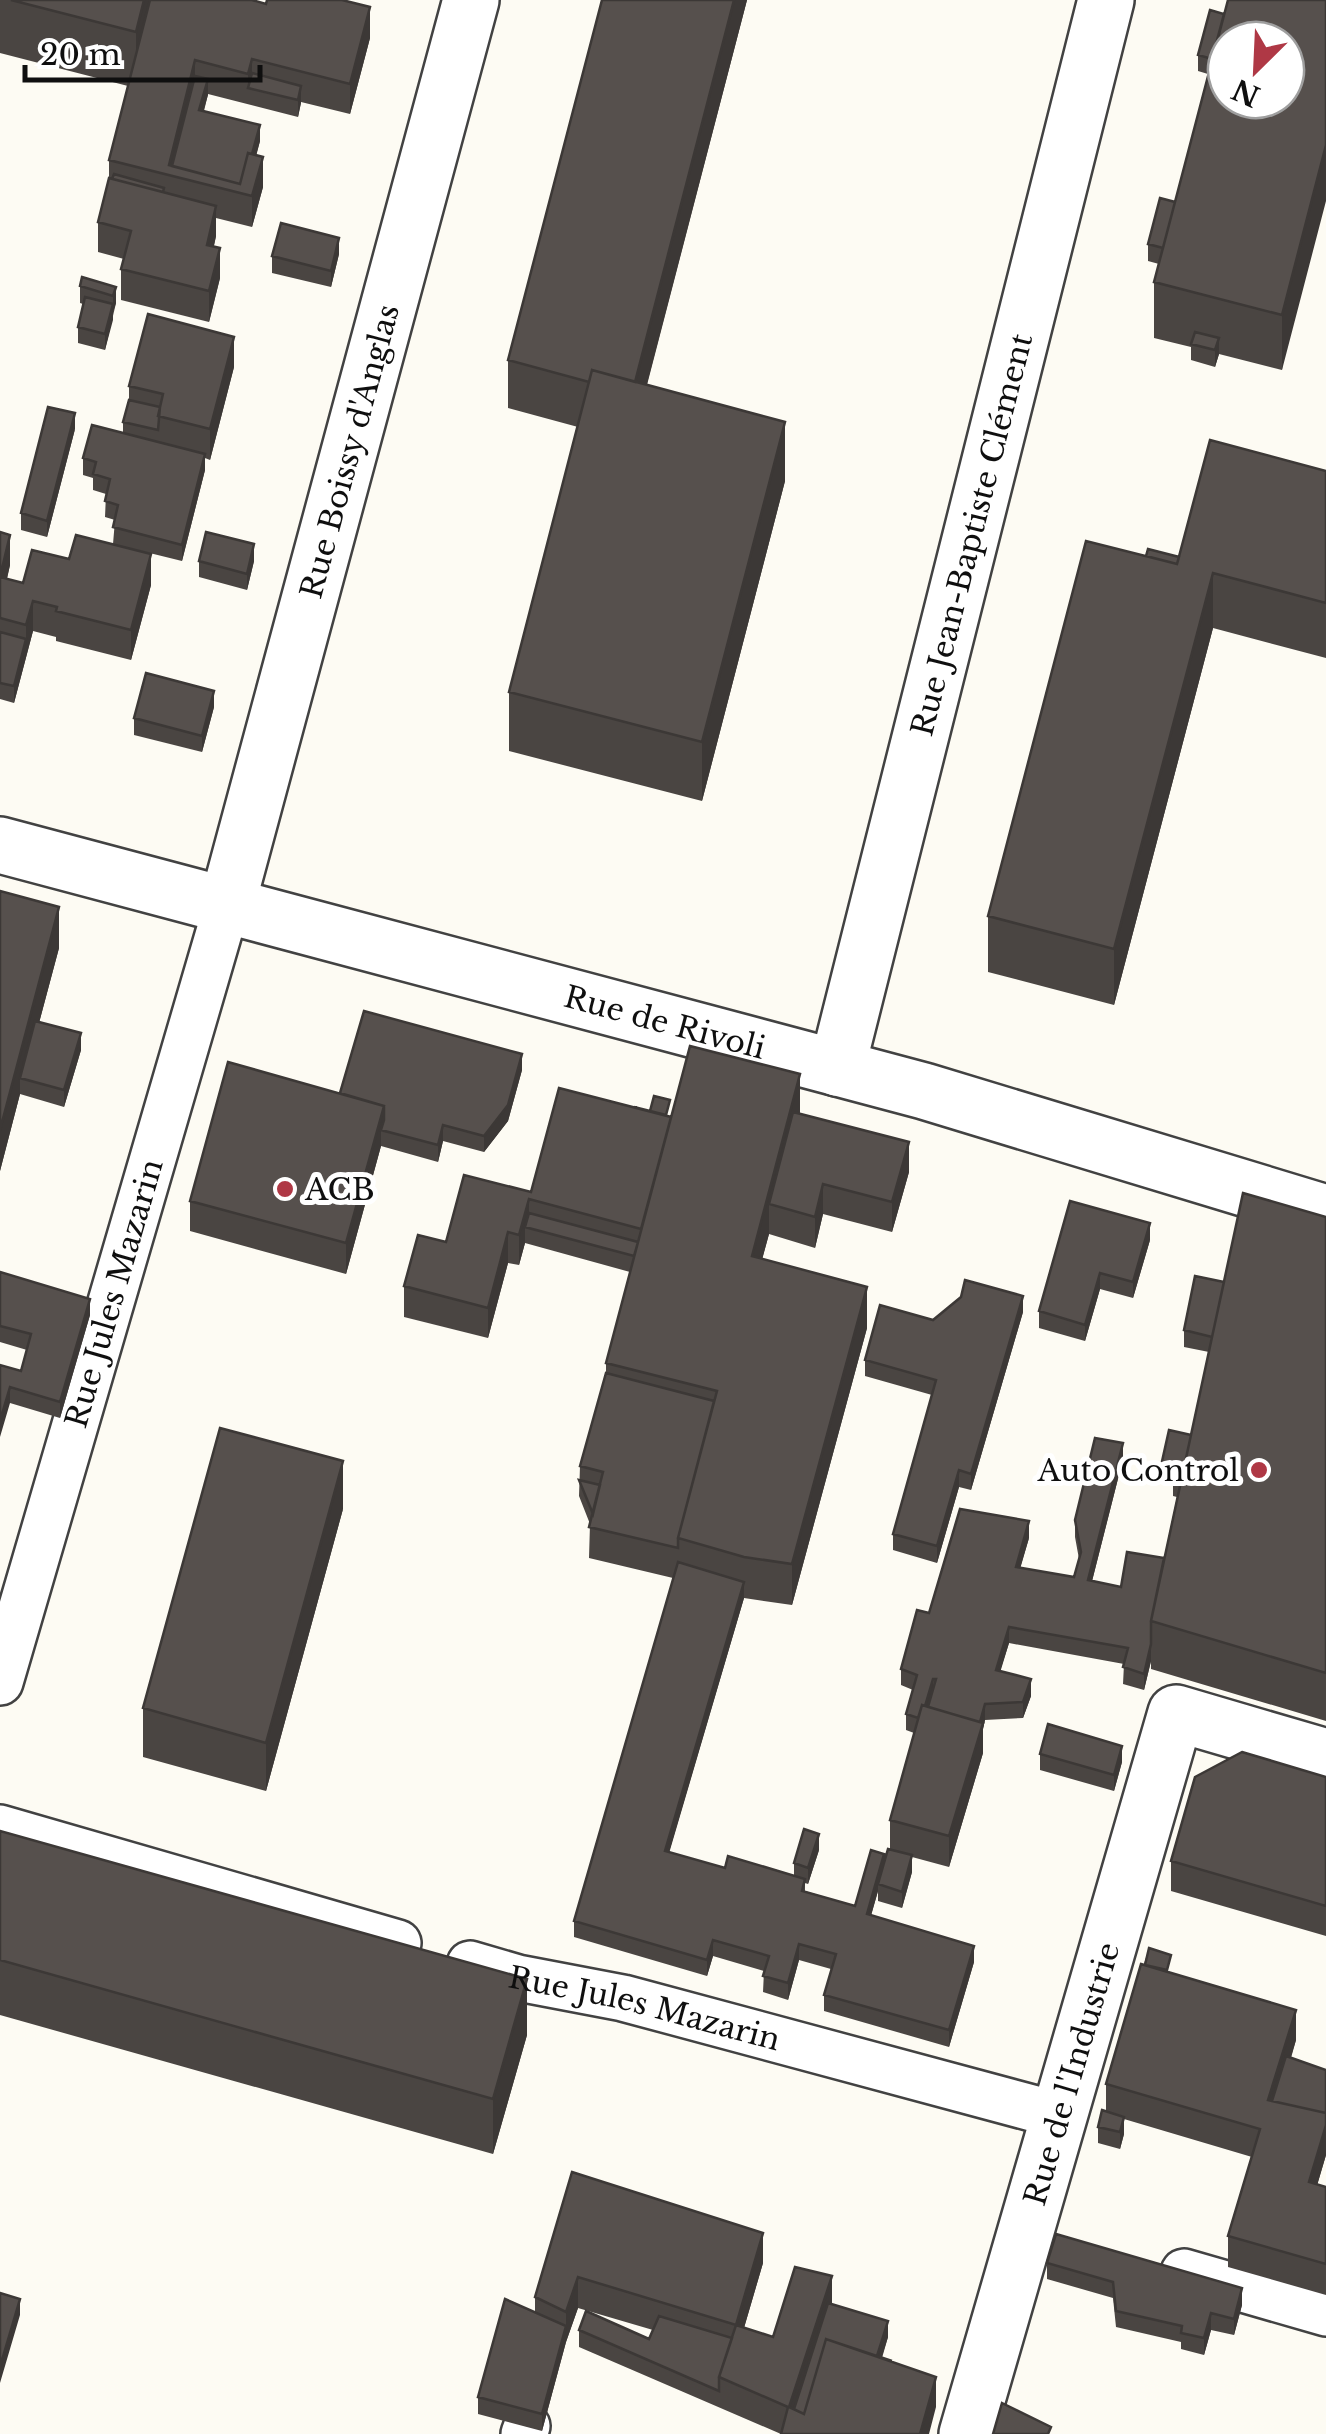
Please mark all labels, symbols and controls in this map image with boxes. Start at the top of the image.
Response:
scale bar [25,20,260,82]
north arrow [1206,20,1306,120]
text: 20 m [40,36,121,73]
text: N [1227,71,1265,114]
street label: Rue Boissy d'Anglas [292,300,407,602]
street label: Rue Jean-Baptiste Clément [903,329,1040,740]
street label: Rue de Rivoli [560,978,769,1066]
street label: Rue Jules Mazarin [57,1155,170,1432]
place label: ACB [304,1171,375,1208]
marker: ACB [274,1178,296,1200]
place label: Auto Control [1037,1452,1239,1489]
marker: Auto Control [1248,1459,1270,1481]
street label: Rue de l'Industrie [1016,1938,1127,2210]
street label: Rue Jules Mazarin [506,1958,784,2058]

